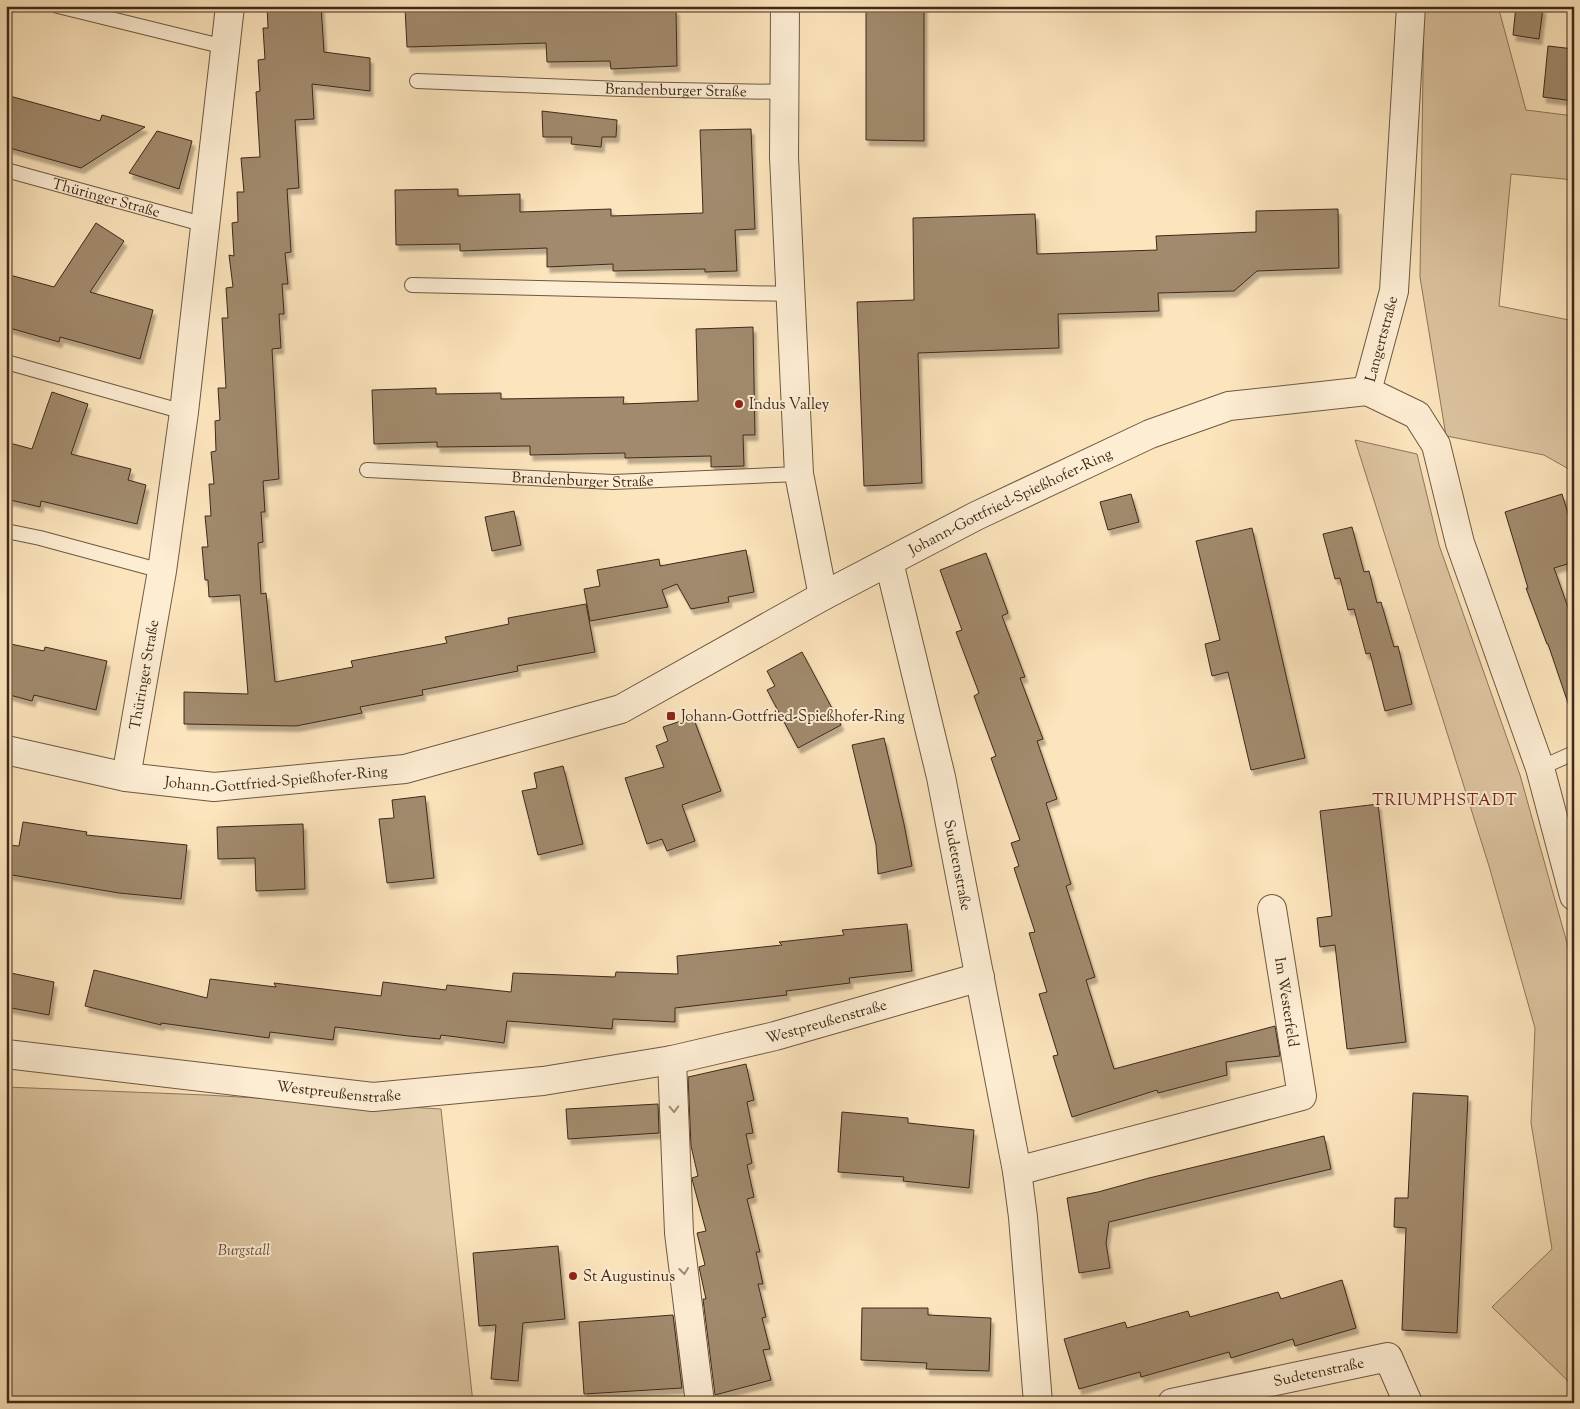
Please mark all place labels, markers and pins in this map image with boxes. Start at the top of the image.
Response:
place label: Indus Valley [749,395,830,416]
marker: Indus Valley [733,398,745,410]
place label: Johann-Gottfried-Spießhofer-Ring [680,707,905,728]
marker: Johann-Gottfried-Spießhofer-Ring [665,710,677,722]
place label: St Augustinus [583,1267,675,1288]
marker: St Augustinus [567,1270,579,1282]

